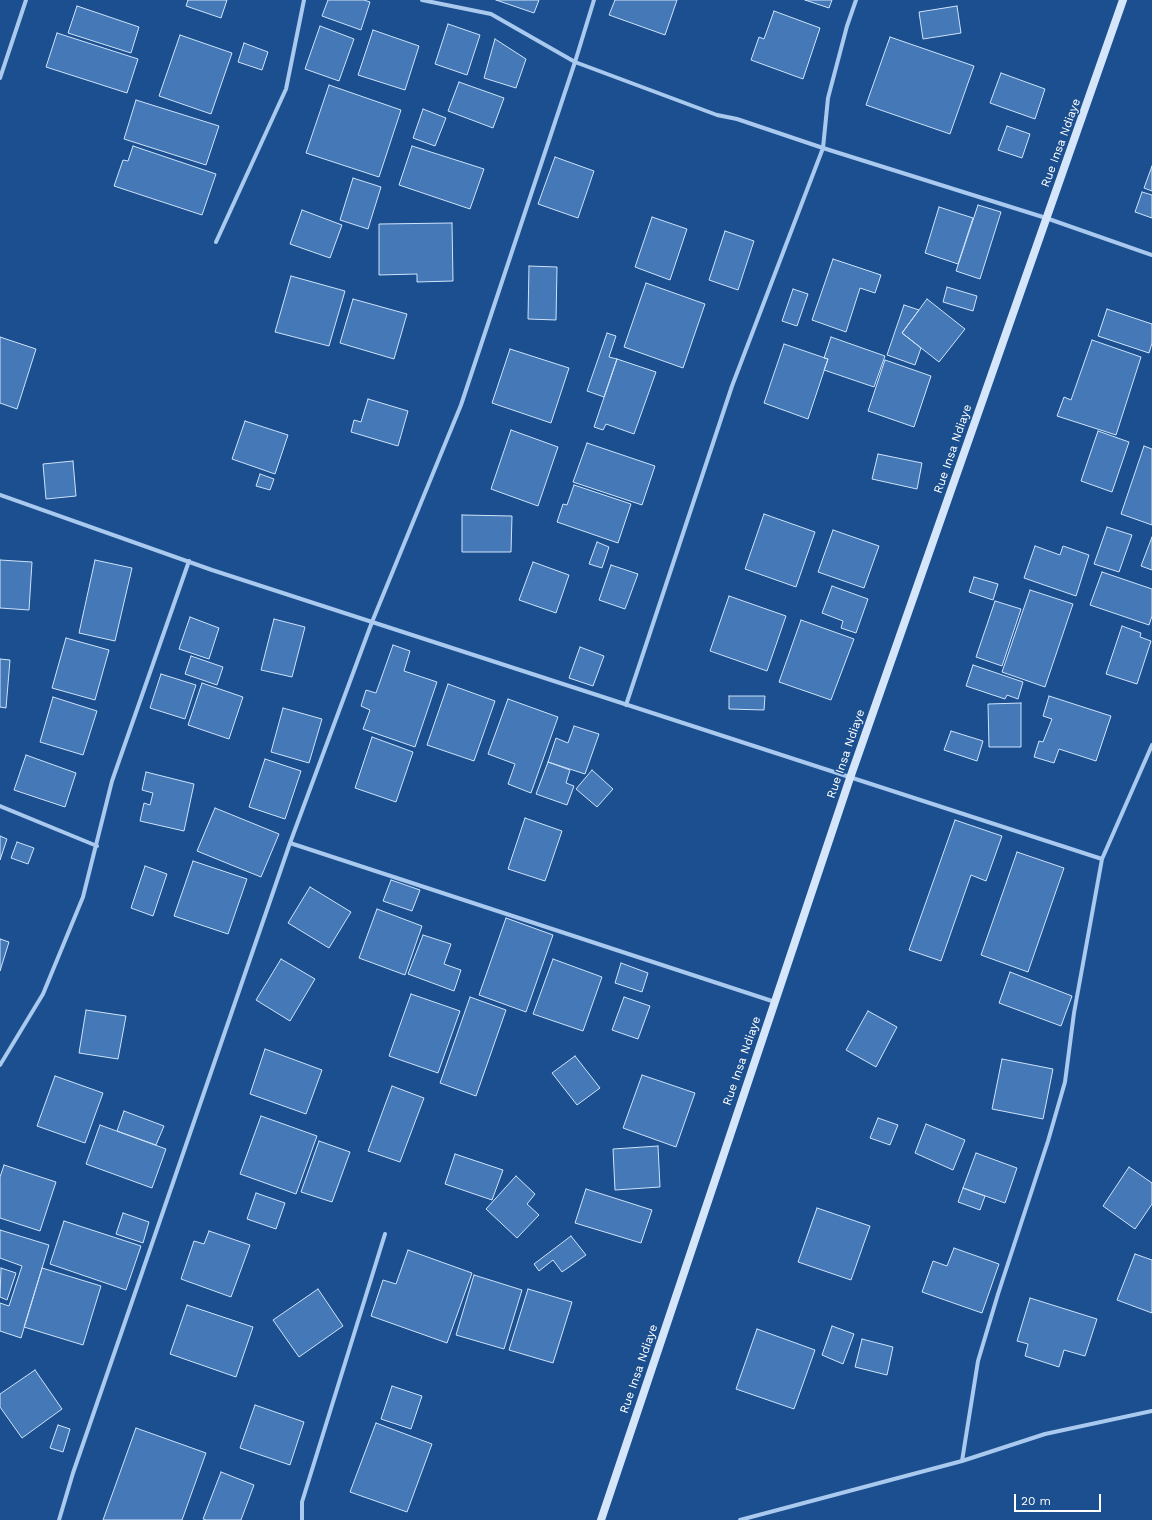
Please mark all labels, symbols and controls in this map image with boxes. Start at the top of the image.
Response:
street label: Rue Insa Ndiaye [1038,97,1084,189]
street label: Rue Insa Ndiaye [931,403,975,495]
street label: Rue Insa Ndiaye [824,708,868,800]
street label: Rue Insa Ndiaye [720,1015,764,1107]
street label: Rue Insa Ndiaye [617,1323,661,1415]
scale bar [1016,1486,1103,1512]
text: 20 m [1021,1494,1051,1508]

